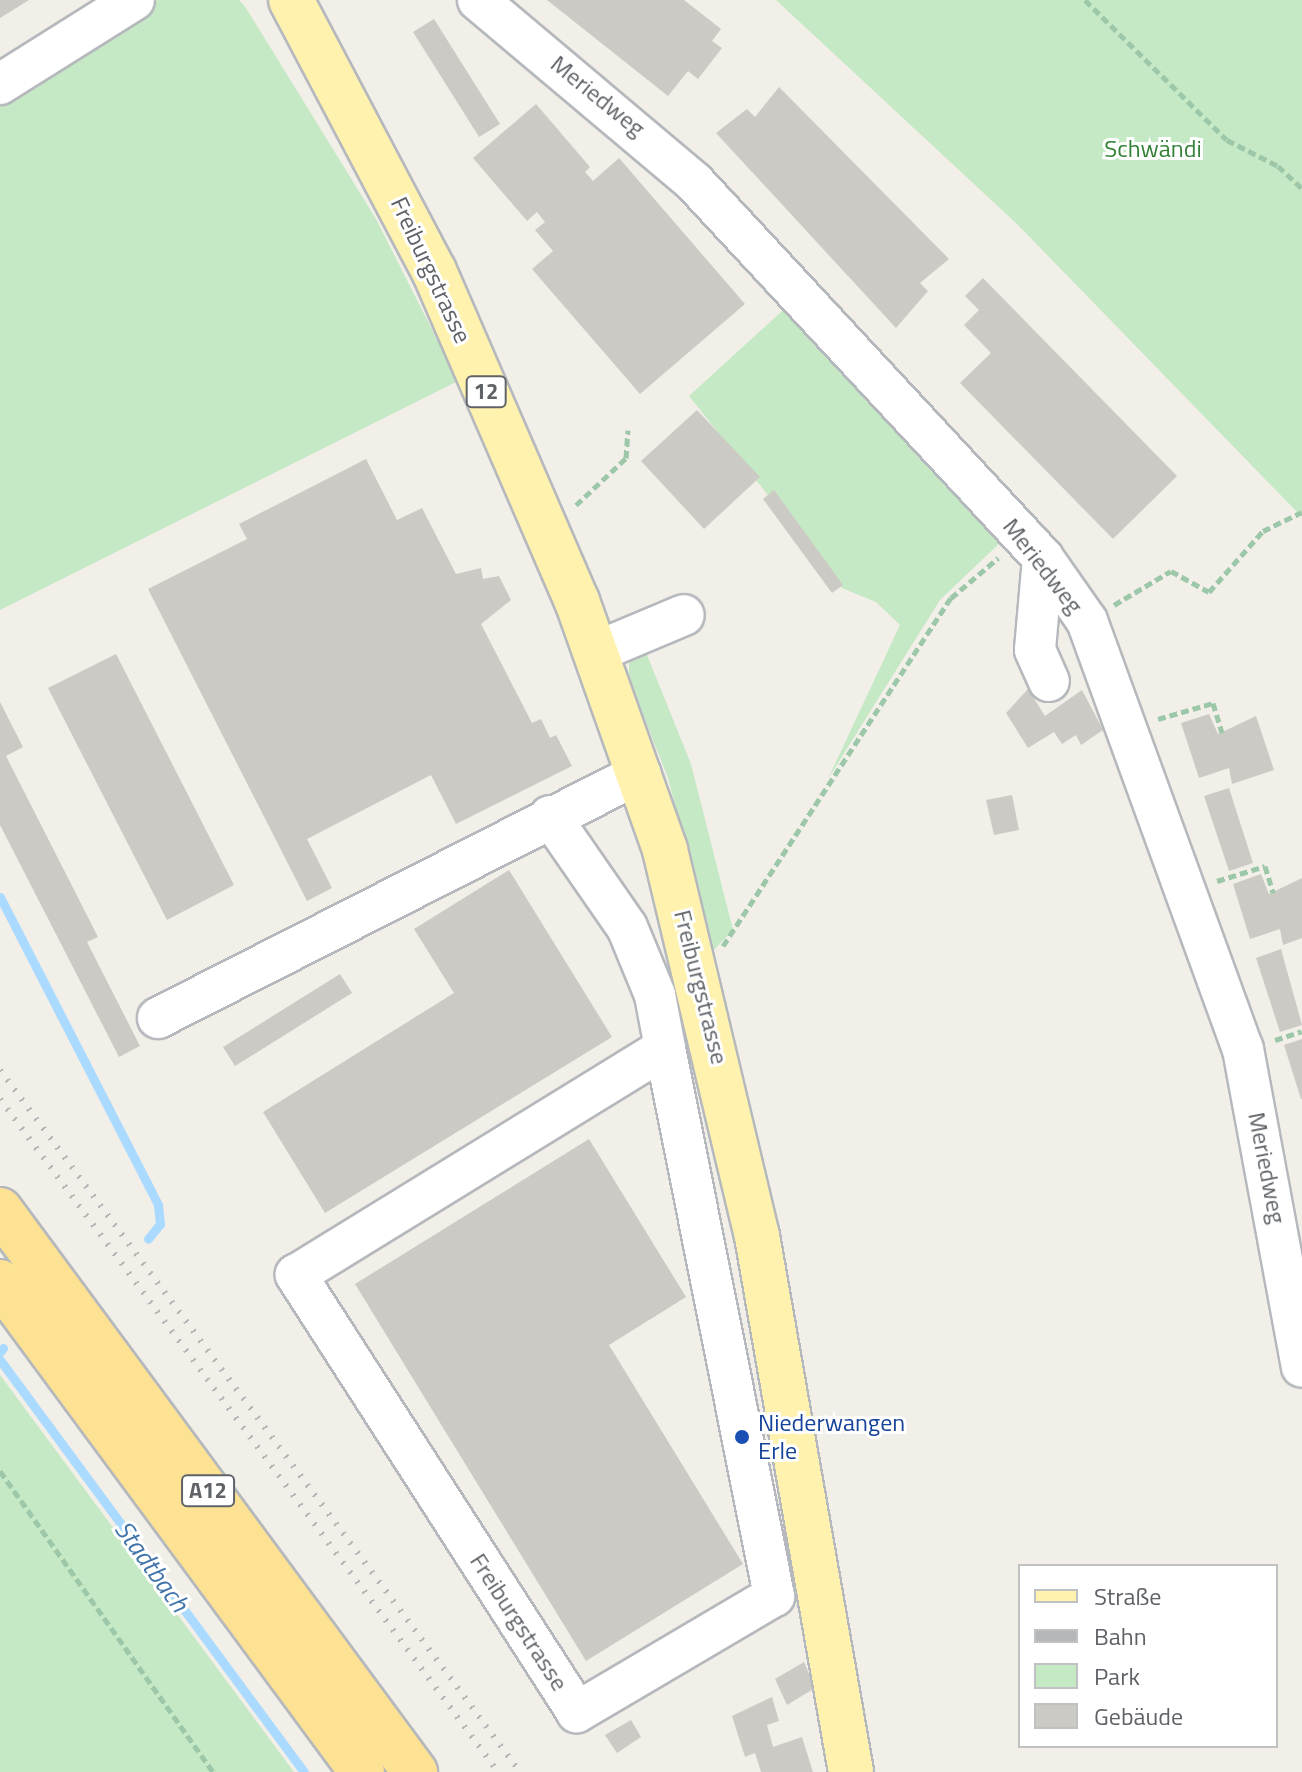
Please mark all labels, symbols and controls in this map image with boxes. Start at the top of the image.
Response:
street label: Meriedweg [545,49,651,143]
park label: Schwändi [1104,135,1202,163]
street label: Freiburgstrasse [385,192,477,348]
road number: 12 [464,374,508,410]
street label: Meriedweg [997,513,1089,619]
street label: Freiburgstrasse [668,907,734,1067]
street label: Meriedweg [1242,1110,1292,1226]
place label: Niederwangen Erle [758,1409,905,1465]
marker: Niederwangen Erle [733,1428,751,1446]
road number: A12 [180,1473,236,1509]
water label: Stadtbach [109,1514,195,1618]
street label: Freiburgstrasse [464,1548,574,1696]
legend [1018,1564,1278,1748]
text: Straße [1094,1578,1161,1614]
text: Bahn [1094,1618,1147,1654]
text: Park [1094,1658,1140,1694]
text: Gebäude [1094,1698,1183,1734]

